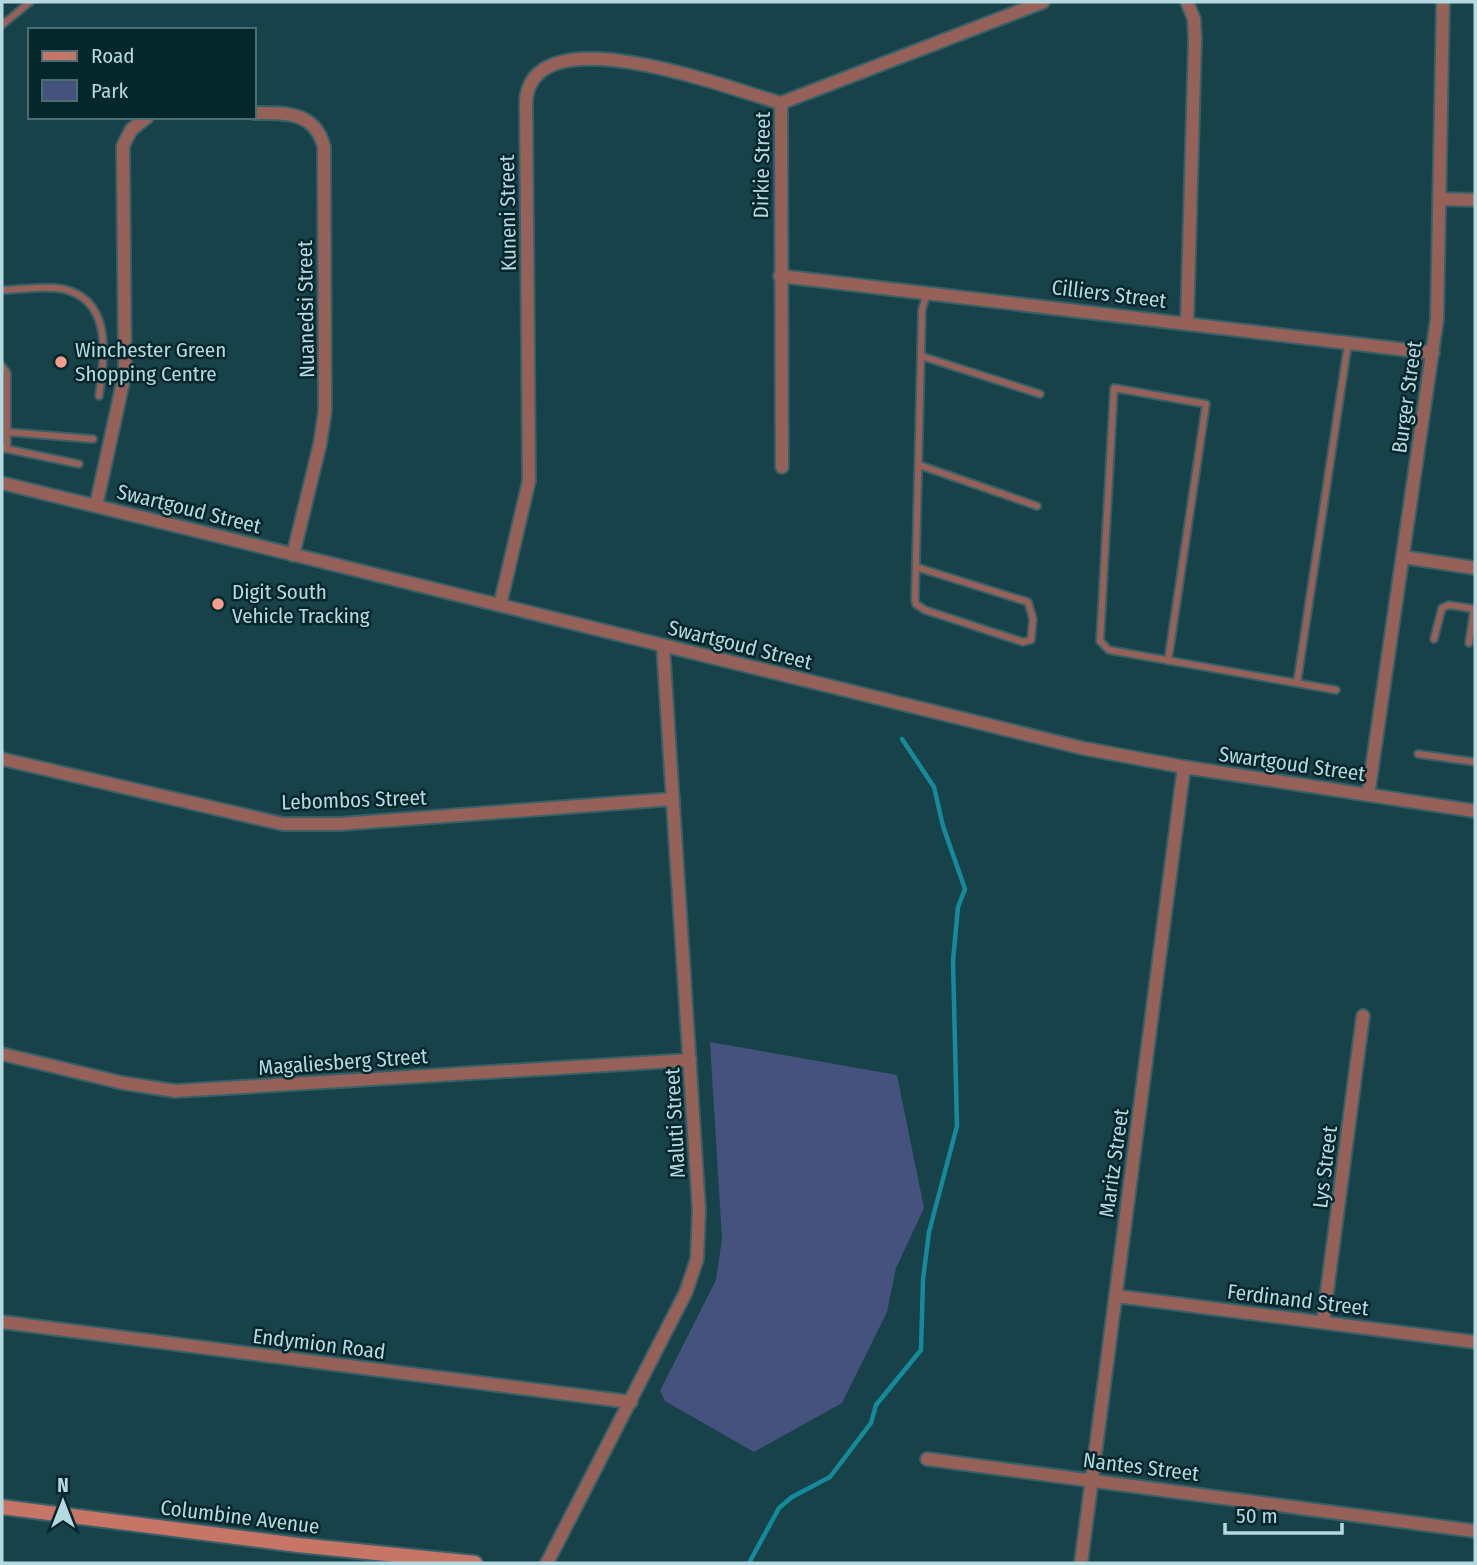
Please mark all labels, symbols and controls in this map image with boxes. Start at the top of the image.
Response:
legend [28,28,256,119]
text: Road [91,43,135,69]
text: Park [91,78,129,104]
street label: Dirkie Street [748,111,776,219]
street label: Kuneni Street [494,155,522,271]
street label: Nuanedsi Street [292,240,320,378]
street label: Cilliers Street [1050,274,1168,314]
place label: Winchester Green Shopping Centre [75,337,226,387]
street label: Burger Street [1386,339,1428,455]
marker: Winchester Green Shopping Centre [53,354,69,370]
street label: Swartgoud Street [114,479,264,539]
place label: Digit South Vehicle Tracking [232,579,370,629]
marker: Digit South Vehicle Tracking [210,596,226,612]
street label: Swartgoud Street [665,615,815,675]
street label: Swartgoud Street [1217,741,1367,787]
street label: Lebombos Street [281,784,427,816]
street label: Magaliesberg Street [257,1043,429,1081]
street label: Maluti Street [659,1067,691,1179]
street label: Maritz Street [1094,1107,1135,1219]
street label: Lys Street [1307,1124,1343,1210]
street label: Ferdinand Street [1226,1278,1370,1322]
street label: Endymion Road [251,1323,387,1365]
street label: Nantes Street [1082,1447,1201,1487]
north arrow [28,1467,98,1537]
text: N [57,1474,69,1497]
scale bar [1225,1492,1342,1536]
street label: Columbine Avenue [159,1494,321,1540]
text: 50 m [1236,1503,1278,1529]

